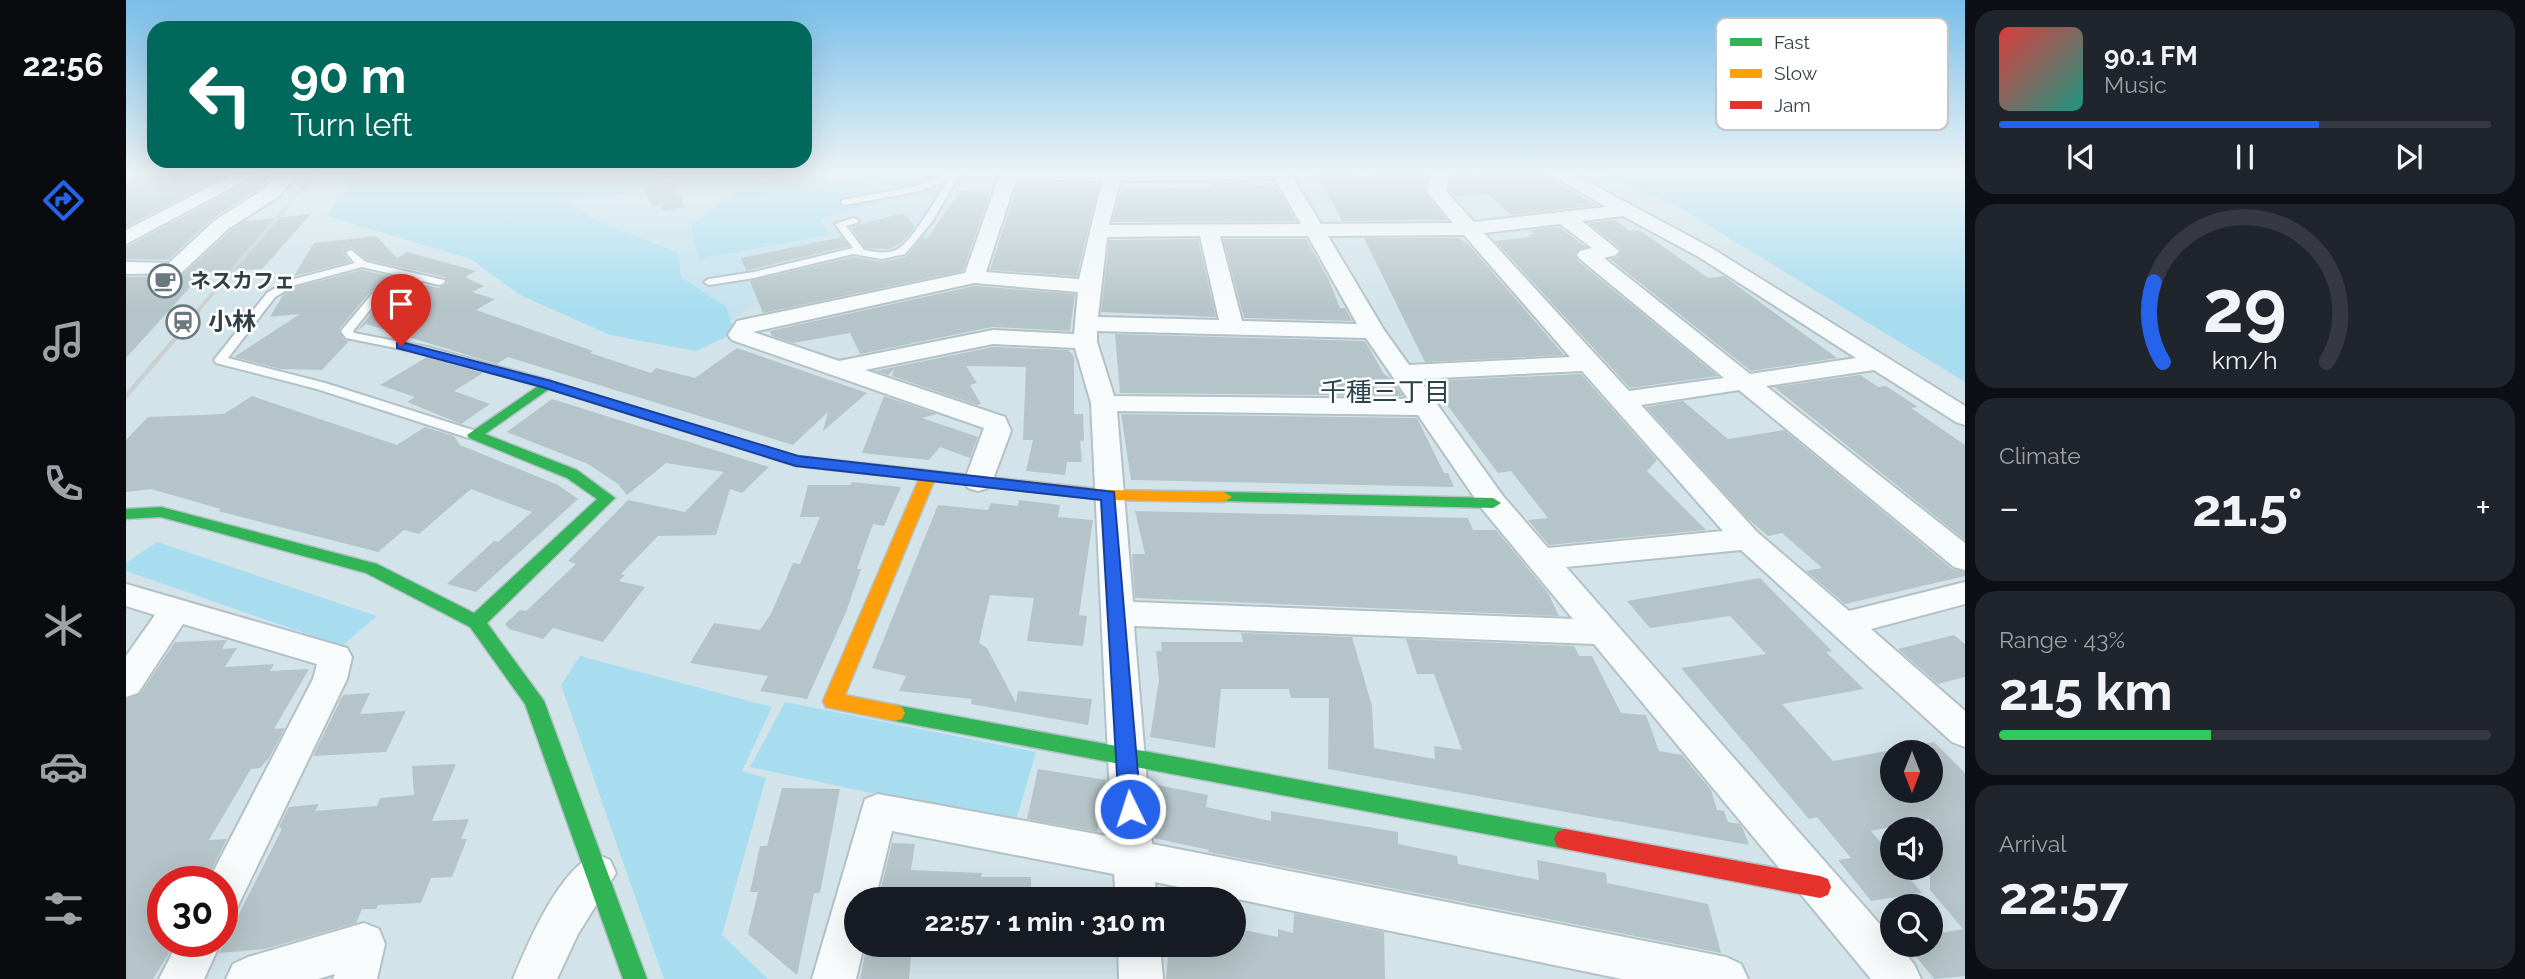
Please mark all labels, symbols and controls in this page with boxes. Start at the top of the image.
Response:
legend [1716,18,1948,130]
text: Fast [1774,31,1810,53]
text: 90.1 FM [2104,41,2198,71]
text: 22:56 [22,46,104,83]
text: 90 m [290,47,406,104]
icon: left [175,49,266,140]
text: Slow [1774,62,1818,84]
text: Music [2104,71,2167,98]
text: Jam [1774,94,1811,116]
text: Turn left [290,106,412,143]
icon: previous [2062,138,2100,176]
icon: pause [2226,138,2264,176]
icon: next [2390,138,2428,176]
icon: directions [39,176,88,225]
cafe icon: ネスカフェ [146,262,184,300]
text: 29 [2203,264,2287,349]
place label: ネスカフェ [190,268,295,293]
pin [371,274,431,346]
icon: arrive [382,285,420,323]
station icon: 小林 [164,303,202,341]
place label: 小林 [208,307,256,336]
icon: music [39,317,88,366]
text: km/h [2212,344,2278,374]
district label: 千種三丁目 [1320,377,1450,407]
text: Climate [1999,442,2081,469]
icon: phone [39,459,88,508]
text: 21.5° [2192,477,2303,538]
text: − [1999,485,2019,530]
text: + [2475,485,2491,530]
icon: climate [39,601,88,650]
text: Range · 43% [1999,626,2125,653]
text: 215 km [1999,661,2173,722]
north arrow [1880,740,1942,803]
map controls [1880,740,1943,957]
icon: car [39,742,88,791]
position arrow [1093,772,1167,846]
button: sound [1880,817,1943,880]
text: Arrival [1999,830,2066,857]
text: 22:57 [1999,865,2128,926]
speed limit sign: 30 [147,866,238,957]
icon: filters [39,884,88,933]
button: search [1880,894,1943,957]
text: 22:57 · 1 min · 310 m [925,907,1165,937]

